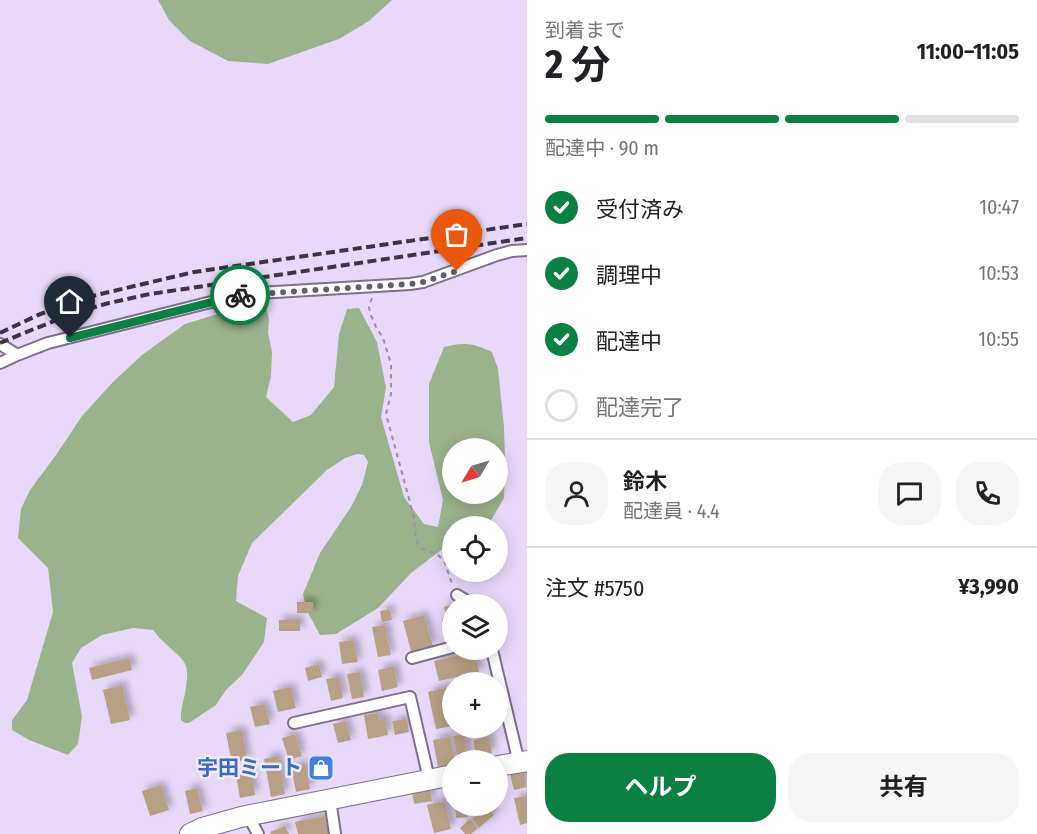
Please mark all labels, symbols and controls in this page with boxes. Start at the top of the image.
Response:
text: 到着まで [545,18,625,42]
text: 11:00–11:05 [917,38,1019,65]
text: 2 分 [545,42,610,88]
text: 配達中 · 90 m [545,136,659,160]
icon: check [545,191,578,224]
text: 10:47 [979,195,1019,219]
text: 受付済み [596,196,684,223]
pin [431,209,482,271]
icon: bag [440,218,473,251]
icon: check [545,257,578,290]
text: 10:53 [978,261,1019,285]
text: 調理中 [596,262,662,289]
courier [210,265,270,325]
pin [44,276,95,338]
icon: bike [224,279,257,312]
icon: home [53,285,86,318]
icon: check [545,323,578,356]
text: 10:55 [978,327,1019,351]
text: 配達中 [596,328,662,355]
text: 配達完了 [596,394,684,421]
north arrow [442,438,508,504]
map controls [442,438,508,816]
button: person [545,462,608,525]
button: chat [878,462,941,525]
button: phone [956,462,1019,525]
text: 鈴木 [623,468,667,495]
text: 配達員 · 4.4 [623,499,720,523]
button: locate [442,516,508,582]
text: ¥3,990 [958,573,1019,600]
text: 注文 #5750 [545,575,644,602]
button: layers [442,594,508,660]
button: + [442,672,508,738]
button: − [442,750,508,816]
shop icon: 宇田ミート [306,753,336,783]
button: ヘルプ [545,753,776,822]
button: 共有 [788,753,1019,822]
place label: 宇田ミート [197,755,302,781]

